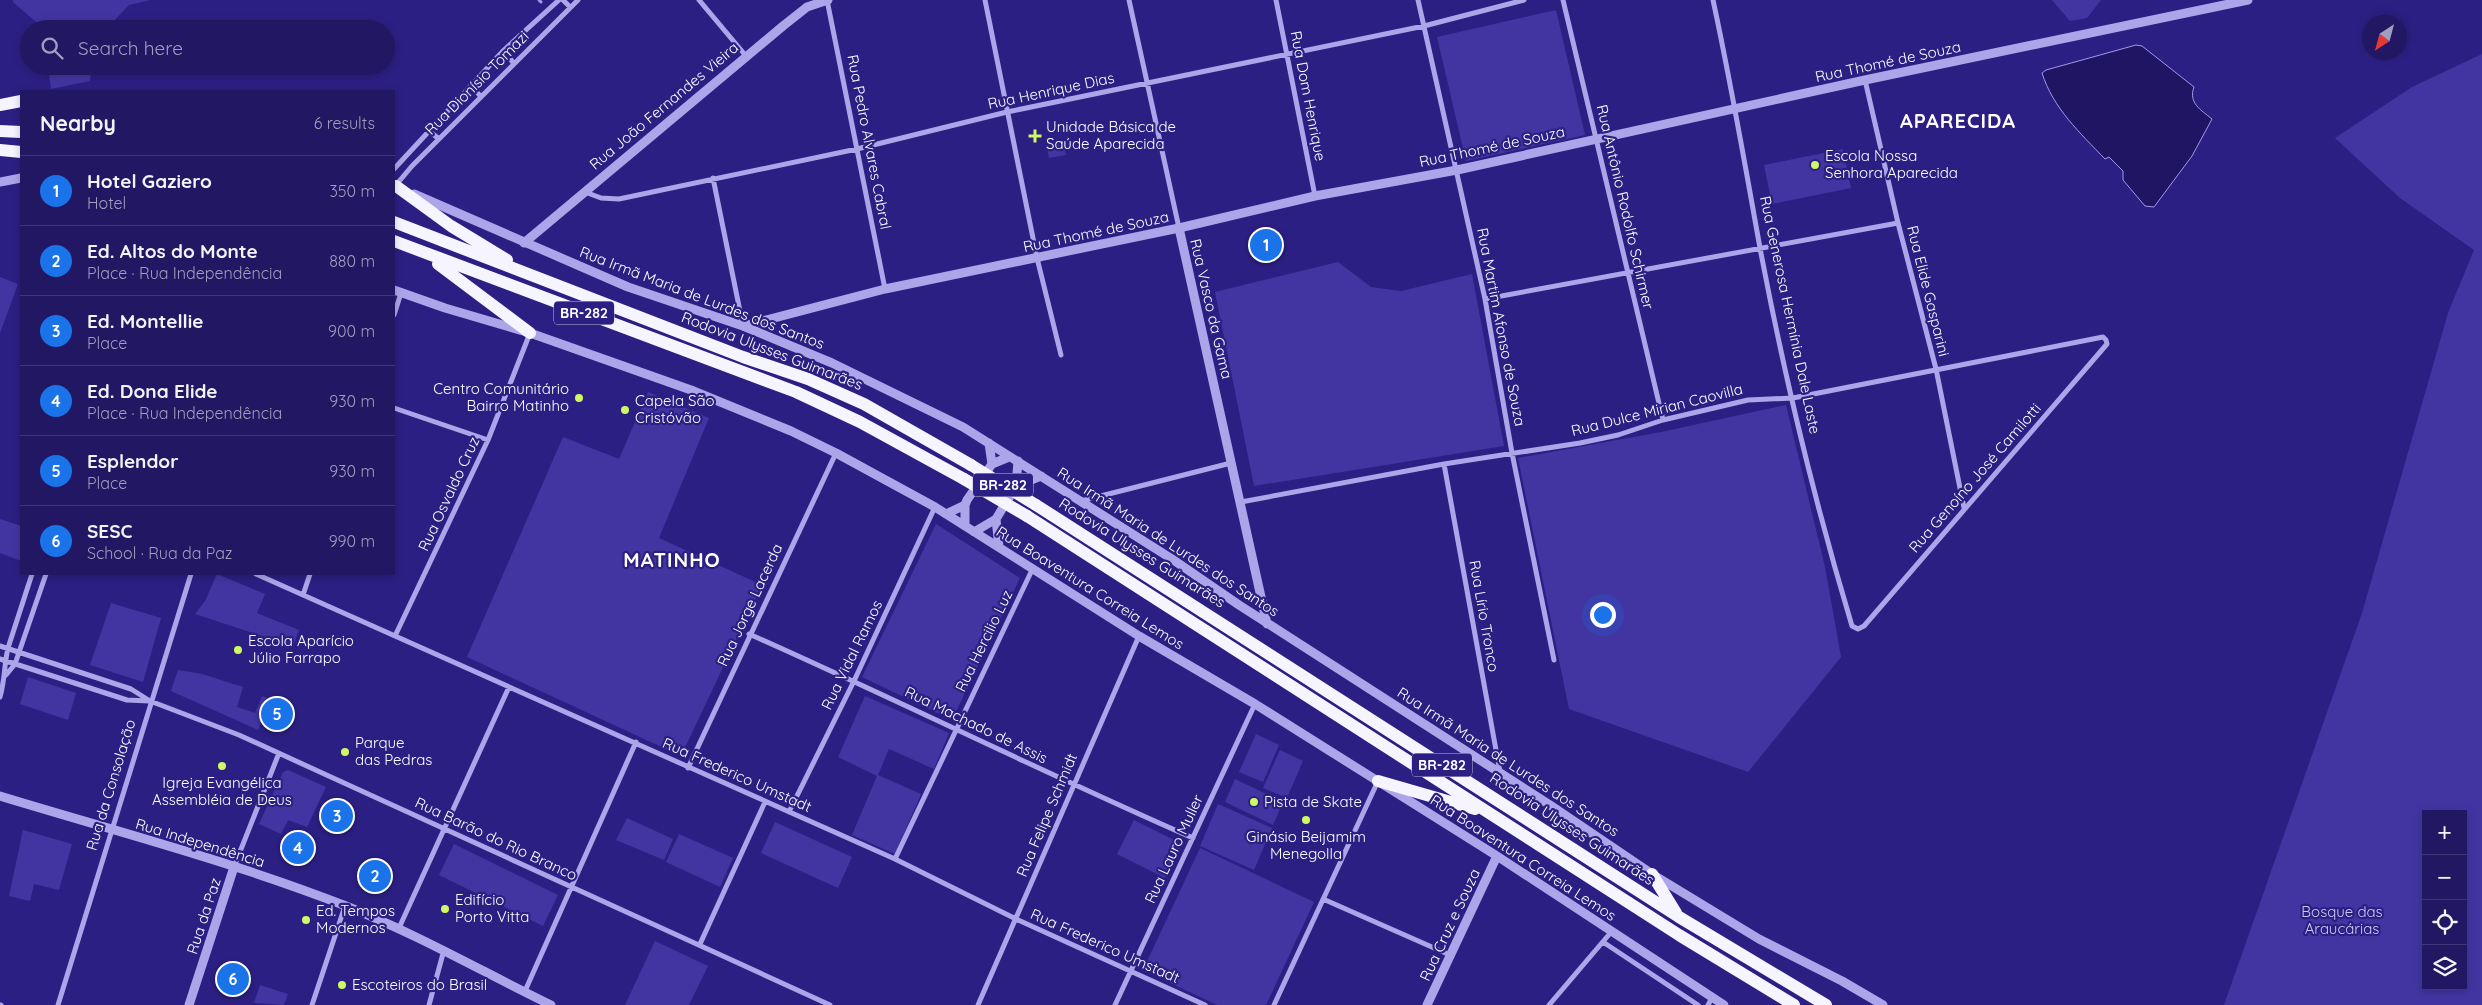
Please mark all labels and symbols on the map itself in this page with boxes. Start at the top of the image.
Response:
north arrow [2362,15,2407,60]
street label: Rua Dionísio Tomazi [421,27,533,139]
street label: Rua Dom Henrique [1287,29,1330,163]
street label: Rua Thomé de Souza [1813,37,1962,86]
street label: Rua João Fernandes Vieira [585,38,742,174]
street label: Rua Pedro Alvares Cabral [843,53,896,231]
street label: Rua Henrique Dias [986,68,1116,113]
street label: Rua Antônio Rodolfo Schirmer [1593,103,1658,311]
district label: APARECIDA [1900,108,2016,133]
place label: Unidade Básica de Saúde Aparecida [1046,117,1176,153]
street label: Rua Thomé de Souza [1417,122,1566,171]
marker: Unidade Básica de Saúde Aparecida [1028,129,1042,143]
place label: Escola Nossa Senhora Aparecida [1825,146,1958,182]
marker: Escola Nossa Senhora Aparecida [1809,159,1821,171]
street label: Rua Generosa Hermínia Dale Laste [1756,194,1825,436]
street label: Rua Thomé de Souza [1021,207,1170,256]
street label: Rua Elide Gasparini [1903,223,1954,358]
pin: 1 [1250,226,1282,264]
street label: Rua Martim Afonso de Souza [1473,226,1530,428]
street label: Rua Vasco da Gama [1186,237,1237,381]
street label: Rua Irmã Maria de Lurdes dos Santos [577,242,827,353]
road number: BR-282 [554,302,614,324]
street label: Rodovia Ulysses Guimarães [679,307,865,394]
place label: Centro Comunitário Bairro Matinho [433,379,569,415]
street label: Rua Dulce Mirian Caovilla [1569,379,1745,440]
place label: Capela São Cristóvão [635,391,715,427]
marker: Centro Comunitário Bairro Matinho [573,392,585,404]
street label: Rua Genoíno José Camilotti [1904,399,2045,556]
marker: Capela São Cristóvão [619,404,631,416]
street label: Rua Osvaldo Cruz [414,434,483,554]
street label: Rua Irmã Maria de Lurdes dos Santos [1054,463,1283,621]
road number: BR-282 [973,474,1033,496]
street label: Rodovia Ulysses Guimarães [1056,494,1229,612]
street label: Rua Boaventura Correia Lemos [993,522,1188,653]
street label: Rua Jorge Lacerda [713,540,786,669]
district label: MATINHO [623,547,721,572]
street label: Rua Lírio Tronco [1465,559,1504,673]
street label: Rua Hercilio Luz [951,587,1016,695]
street label: Rua Vidal Ramos [817,597,886,713]
your location [1590,602,1616,628]
place label: Escola Aparício Júlio Farrapo [248,631,354,667]
marker: Escola Aparício Júlio Farrapo [232,644,244,656]
street label: Rua Machado de Assis [902,682,1051,767]
street label: Rua Irmã Maria de Lurdes dos Santos [1394,683,1623,841]
pin: 5 [261,695,293,733]
street label: Rua da Consolação [82,717,139,853]
place label: Parque das Pedras [355,733,432,769]
street label: Rua Frederico Umstadt [660,733,815,816]
marker: Parque das Pedras [339,746,351,758]
street label: Rua Felipe Schmidt [1012,750,1081,879]
road number: BR-282 [1412,754,1472,776]
marker: Igreja Evangélica Assembléia de Deus [216,760,228,772]
street label: Rodovia Ulysses Guimarães [1486,768,1658,889]
place label: Igreja Evangélica Assembléia de Deus [152,773,292,809]
street label: Rua Boaventura Correia Lemos [1427,790,1620,925]
street label: Rua Lauro Muller [1140,791,1207,906]
place label: Pista de Skate [1264,792,1362,811]
street label: Rua Barão do Rio Branco [412,793,580,885]
marker: Pista de Skate [1248,796,1260,808]
pin: 3 [321,797,353,835]
street label: Rua Independência [133,814,267,871]
marker: Ginásio Beijamim Menegolla [1300,814,1312,826]
place label: Ginásio Beijamim Menegolla [1246,827,1366,863]
pin: 4 [282,829,314,867]
pin: 2 [359,857,391,895]
street label: Rua Cruz e Souza [1415,866,1484,984]
street label: Rua da Paz [182,875,225,956]
place label: Edifício Porto Vitta [455,890,529,926]
place label: Ed. Tempos Modernos [316,901,395,937]
park label: Bosque das Araucárias [2301,902,2383,938]
marker: Edifício Porto Vitta [439,903,451,915]
street label: Rua Frederico Umstadt [1028,904,1183,987]
marker: Ed. Tempos Modernos [300,914,312,926]
pin: 6 [217,960,249,998]
place label: Escoteiros do Brasil [352,975,487,994]
marker: Escoteiros do Brasil [336,979,348,991]

